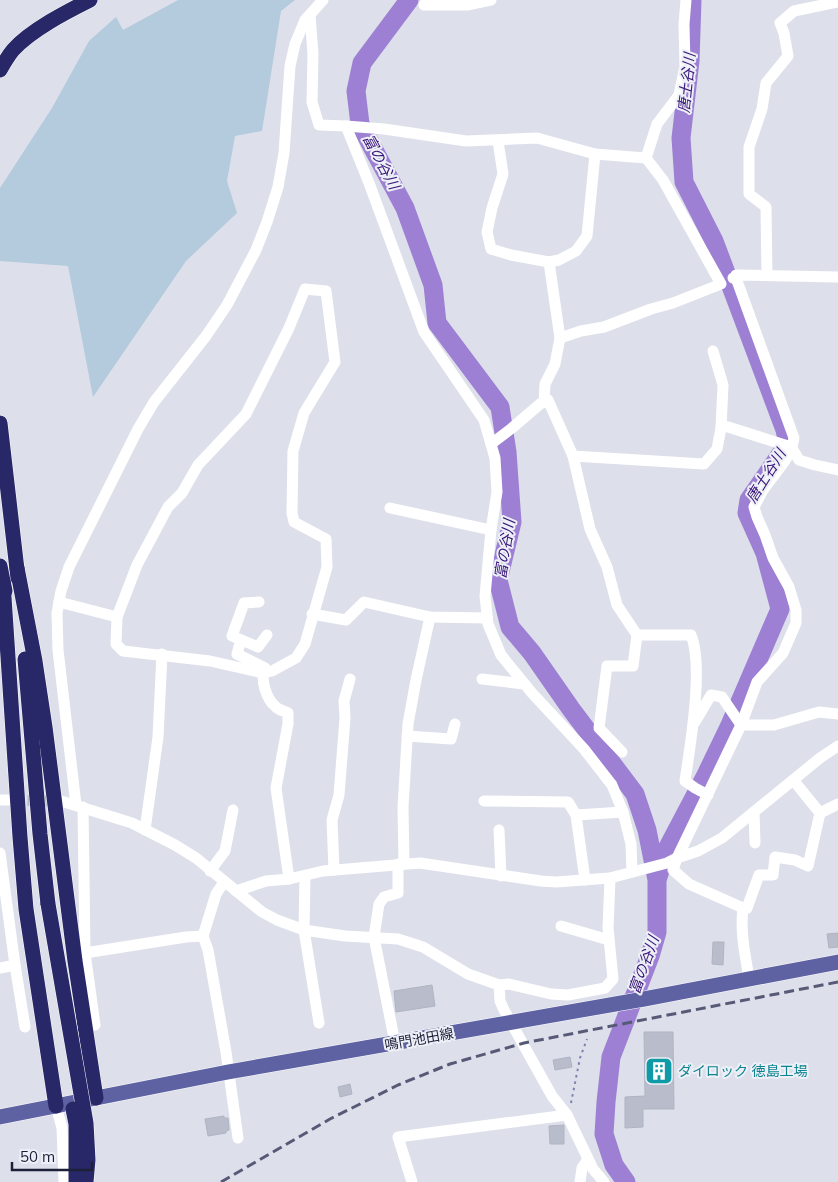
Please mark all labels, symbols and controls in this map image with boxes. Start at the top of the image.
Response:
water label: 唐土谷川 [674,50,699,114]
water label: 富の谷川 [359,131,405,194]
water label: 唐土谷川 [742,444,791,506]
water label: 富の谷川 [490,516,519,580]
water label: 富の谷川 [624,932,663,996]
street label: 鳴門池田線 [383,1024,455,1054]
building icon: ダイロック 徳島工場 [644,1056,674,1086]
place label: ダイロック 徳島工場 [678,1062,808,1080]
scale bar [12,1140,92,1172]
text: 50 m [20,1147,55,1166]

